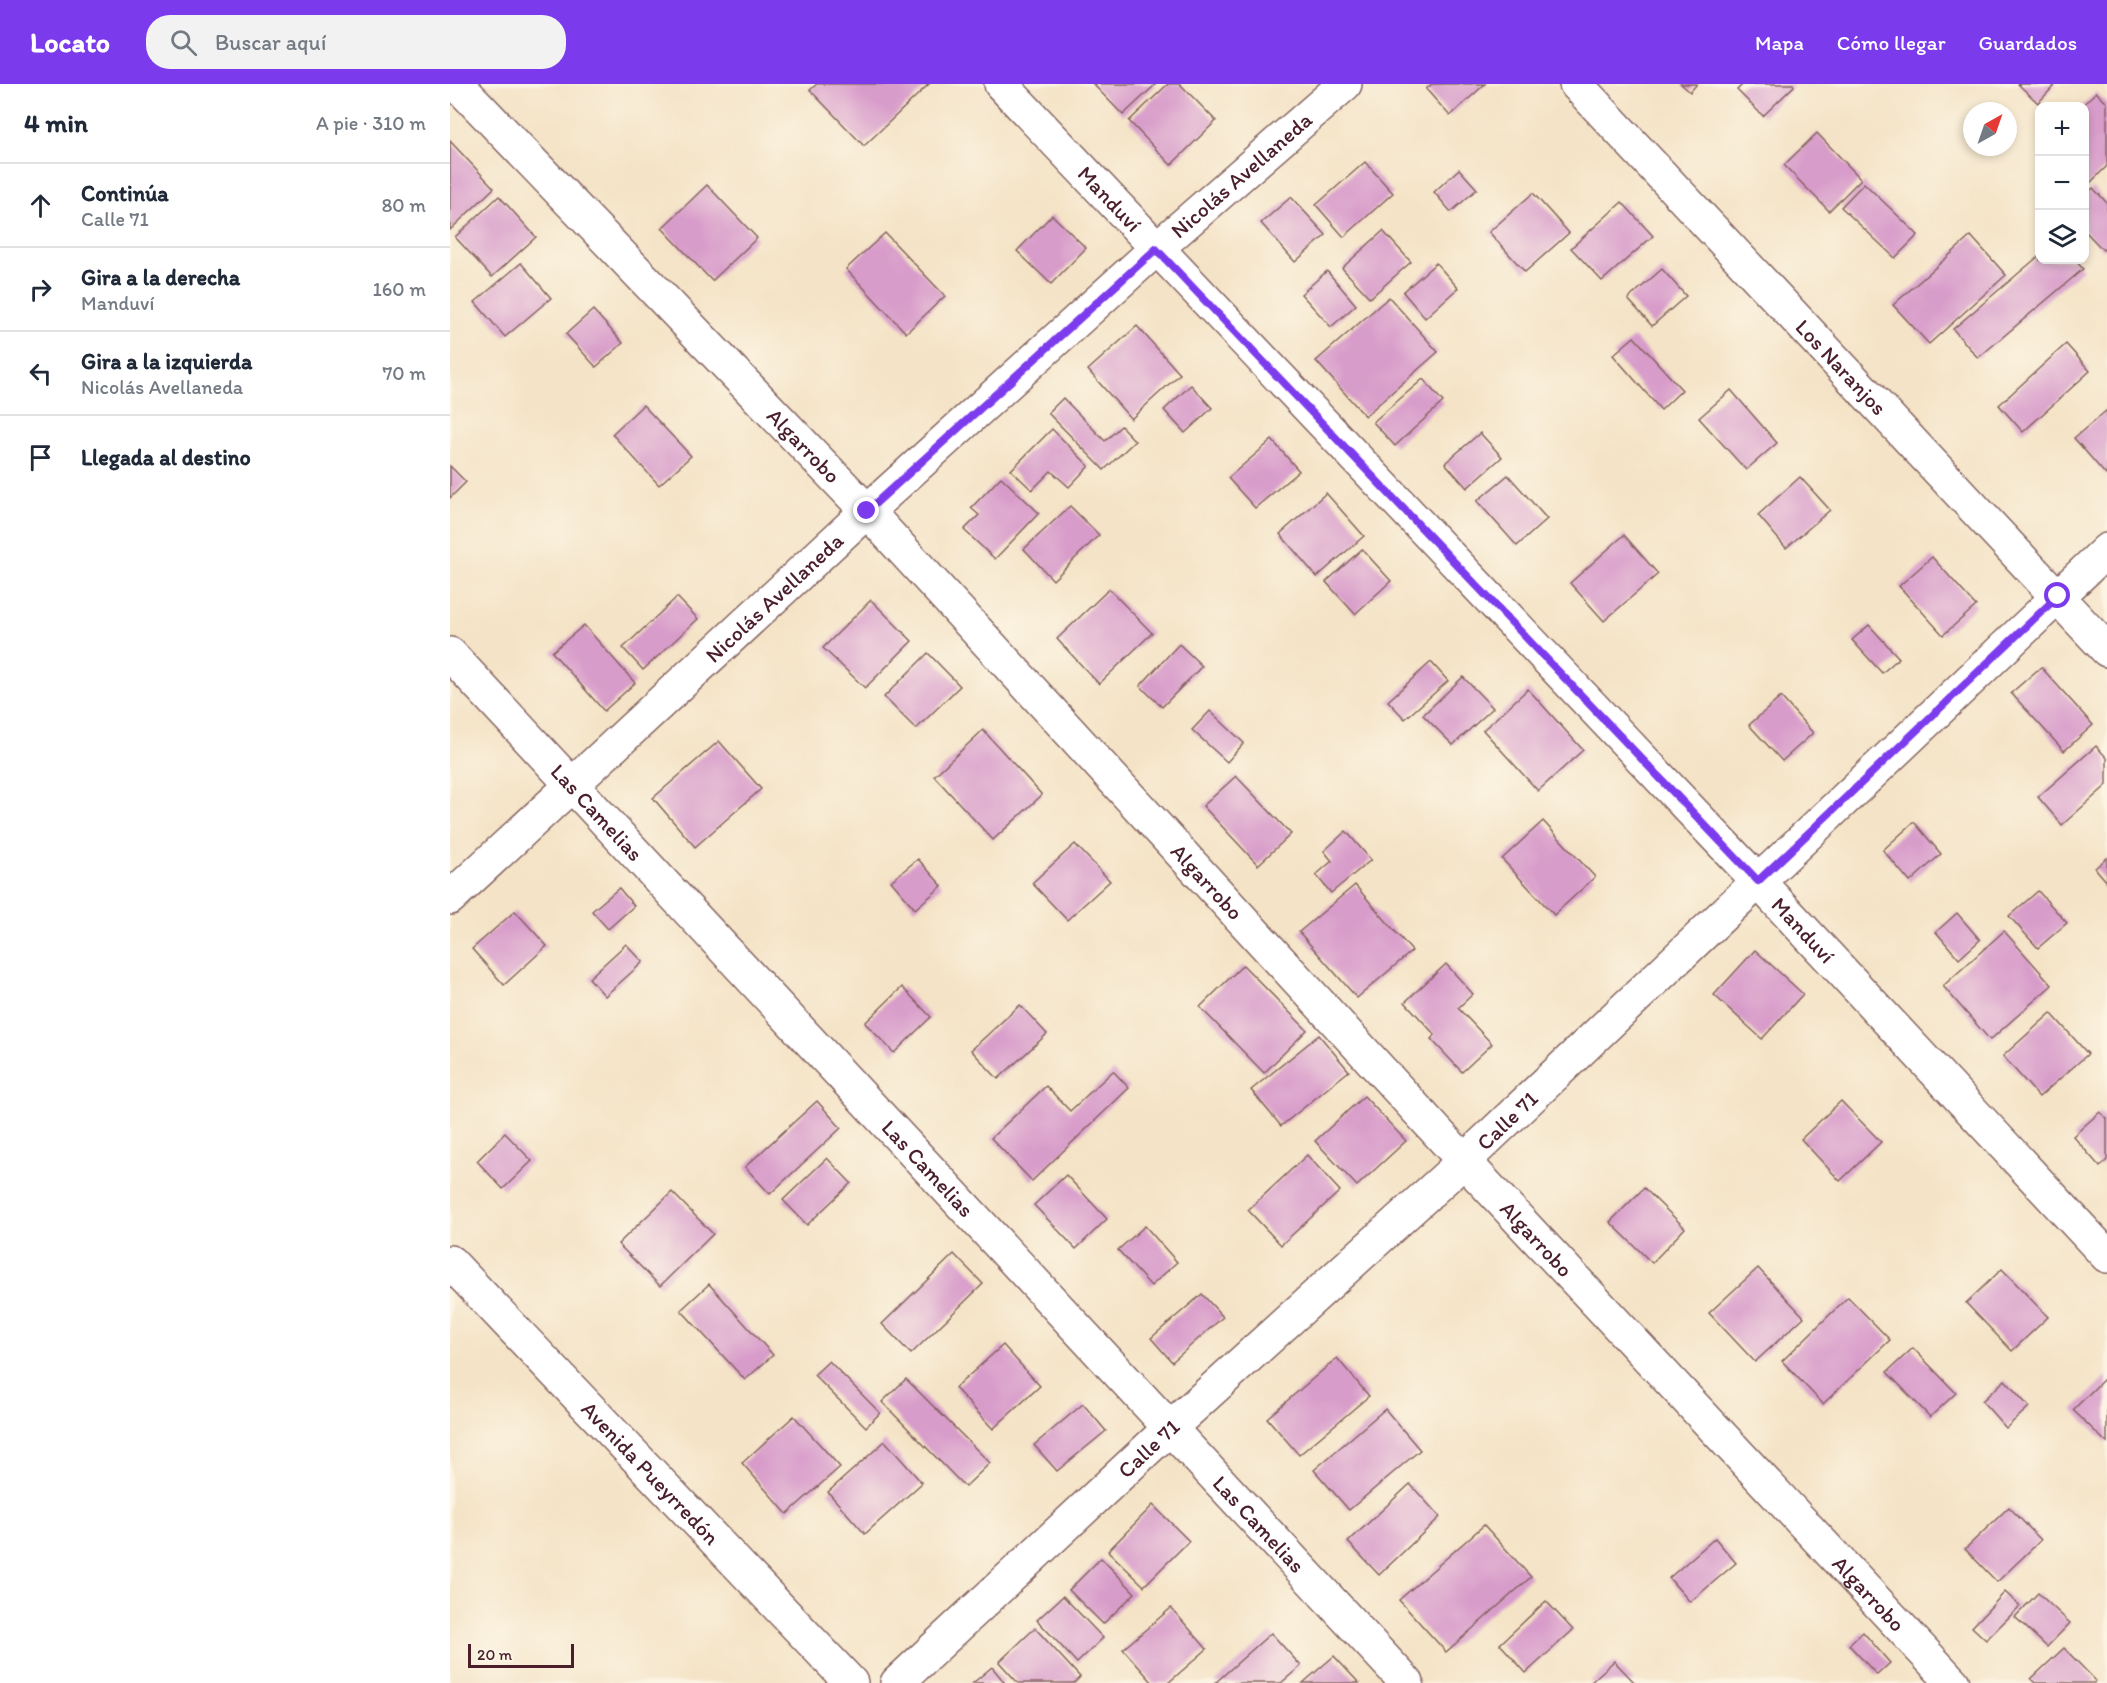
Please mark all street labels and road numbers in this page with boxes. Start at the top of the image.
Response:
street label: Nicolás Avellaneda [1165,105,1318,244]
street label: Manduví [1072,160,1148,237]
street label: Los Naranjos [1790,313,1893,421]
street label: Algarrobo [762,402,846,489]
street label: Nicolás Avellaneda [699,526,849,668]
street label: Las Camelias [545,758,649,866]
street label: Algarrobo [1165,838,1249,925]
street label: Manduví [1766,891,1841,969]
street label: Calle 71 [1471,1085,1543,1156]
street label: Las Camelias [876,1114,980,1222]
street label: Algarrobo [1495,1195,1579,1282]
street label: Avenida Pueyrredón [576,1395,726,1550]
street label: Calle 71 [1112,1413,1185,1483]
street label: Las Camelias [1207,1470,1311,1578]
street label: Algarrobo [1827,1550,1911,1637]

